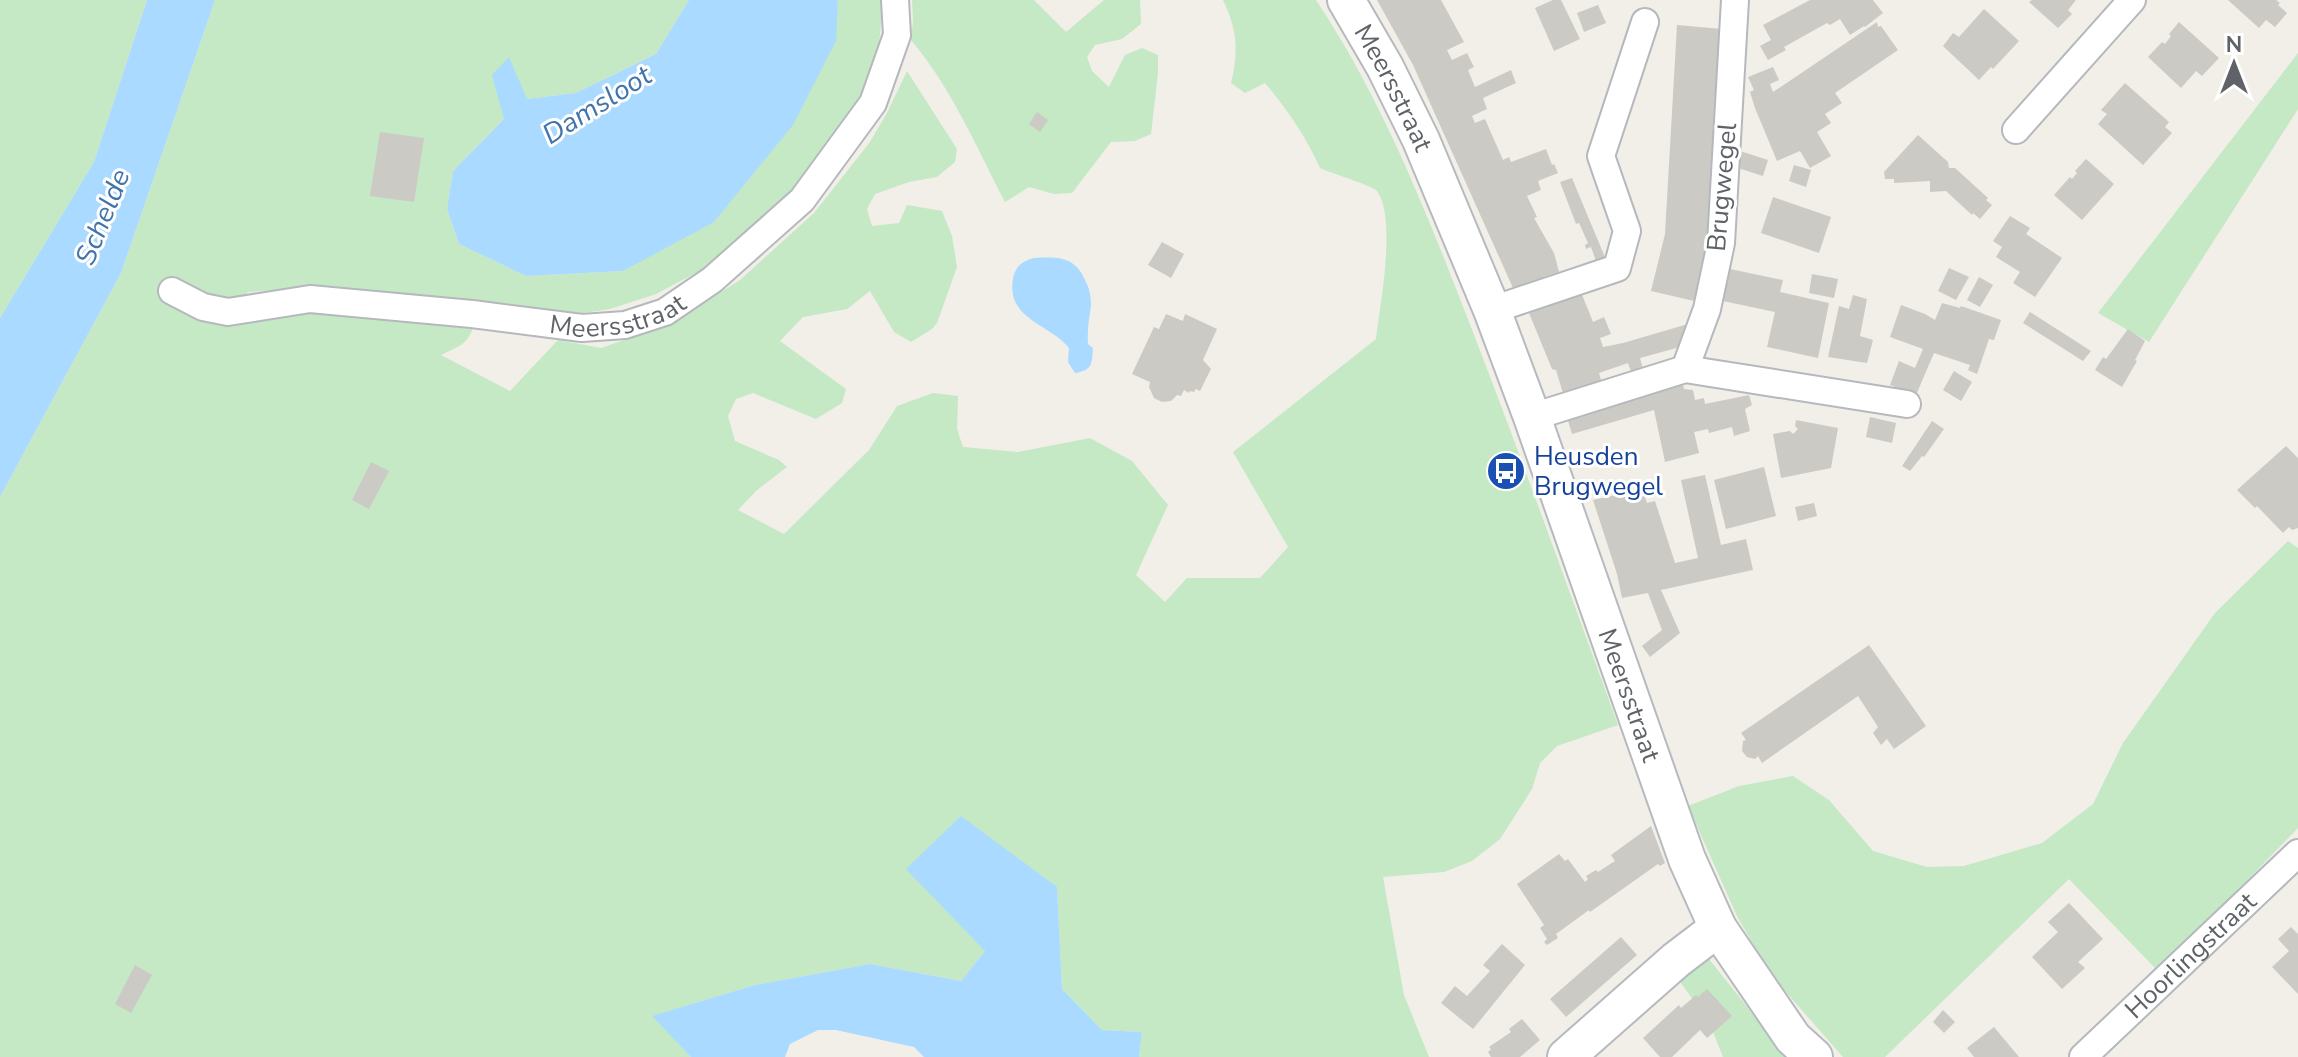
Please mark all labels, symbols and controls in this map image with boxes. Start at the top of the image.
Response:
street label: Meersstraat [1346,18,1442,157]
north arrow [2194,24,2274,104]
text: N [2226,30,2242,60]
water label: Damsloot [535,56,660,153]
street label: Brugwegel [1699,121,1745,253]
water label: Schelde [67,163,139,271]
street label: Meersstraat [548,285,693,346]
place label: Heusden Brugwegel [1534,439,1663,504]
bus stop icon: Heusden Brugwegel [1485,450,1527,492]
street label: Meersstraat [1590,624,1669,767]
street label: Hoorlingstraat [2117,884,2264,1026]

